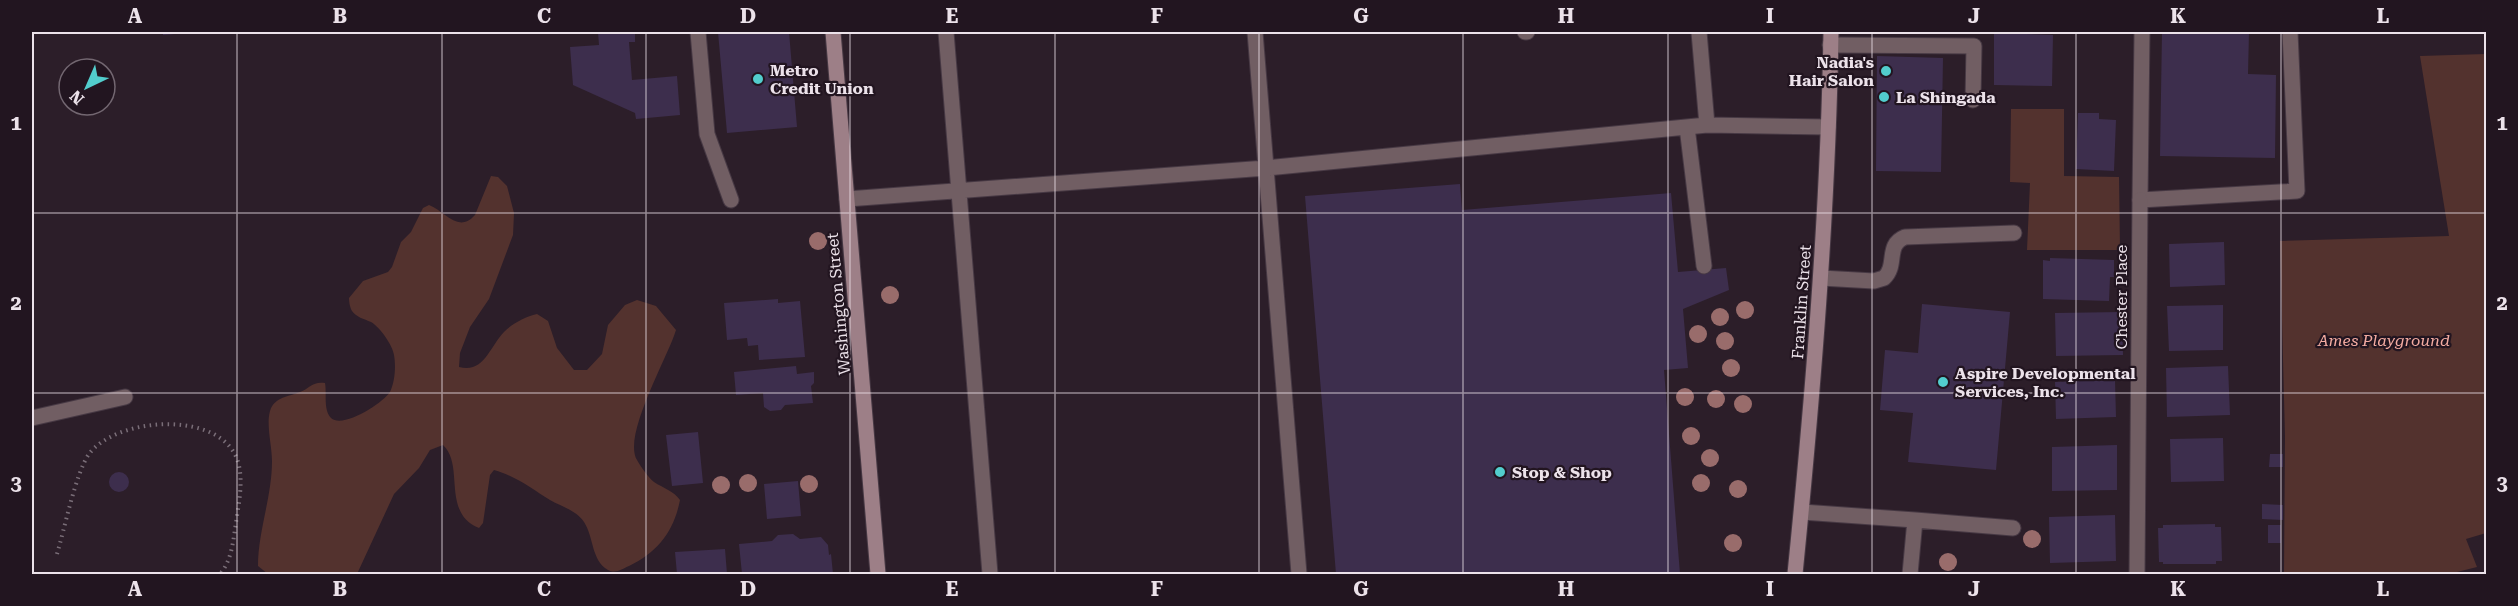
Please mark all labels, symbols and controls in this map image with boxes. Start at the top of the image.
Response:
text: A [128,4,143,28]
text: B [333,4,347,28]
text: C [537,4,551,28]
text: D [740,4,756,28]
text: E [946,4,959,28]
text: F [1151,4,1163,28]
text: G [1353,4,1369,28]
text: H [1558,4,1574,28]
text: I [1766,4,1774,28]
text: J [1968,4,1980,28]
text: K [2170,4,2186,28]
text: L [2377,4,2390,28]
place label: Nadia's Hair Salon [1789,53,1874,90]
north arrow [57,57,117,117]
place label: Metro Credit Union [770,61,874,98]
marker: Nadia's Hair Salon [1879,64,1893,78]
marker: Metro Credit Union [751,72,765,86]
text: N [66,86,88,109]
place label: La Shingada [1896,88,1996,107]
marker: La Shingada [1877,90,1891,104]
text: 1 [10,111,22,135]
text: 1 [2496,111,2508,135]
street label: Washington Street [823,232,854,376]
street label: Franklin Street [1788,244,1815,360]
street label: Chester Place [2112,244,2131,349]
text: 2 [10,291,22,315]
text: 2 [2496,291,2508,315]
park label: Ames Playground [2317,331,2450,350]
place label: Aspire Developmental Services, Inc. [1955,364,2136,401]
marker: Aspire Developmental Services, Inc. [1936,375,1950,389]
place label: Stop & Shop [1512,463,1612,482]
marker: Stop & Shop [1493,465,1507,479]
text: 3 [10,471,22,495]
text: 3 [2496,471,2508,495]
text: A [128,577,143,601]
text: B [333,577,347,601]
text: C [537,577,551,601]
text: D [740,577,756,601]
text: E [946,577,959,601]
text: F [1151,577,1163,601]
text: G [1353,577,1369,601]
text: H [1558,577,1574,601]
text: I [1766,577,1774,601]
text: J [1968,577,1980,601]
text: K [2170,577,2186,601]
text: L [2377,577,2390,601]

